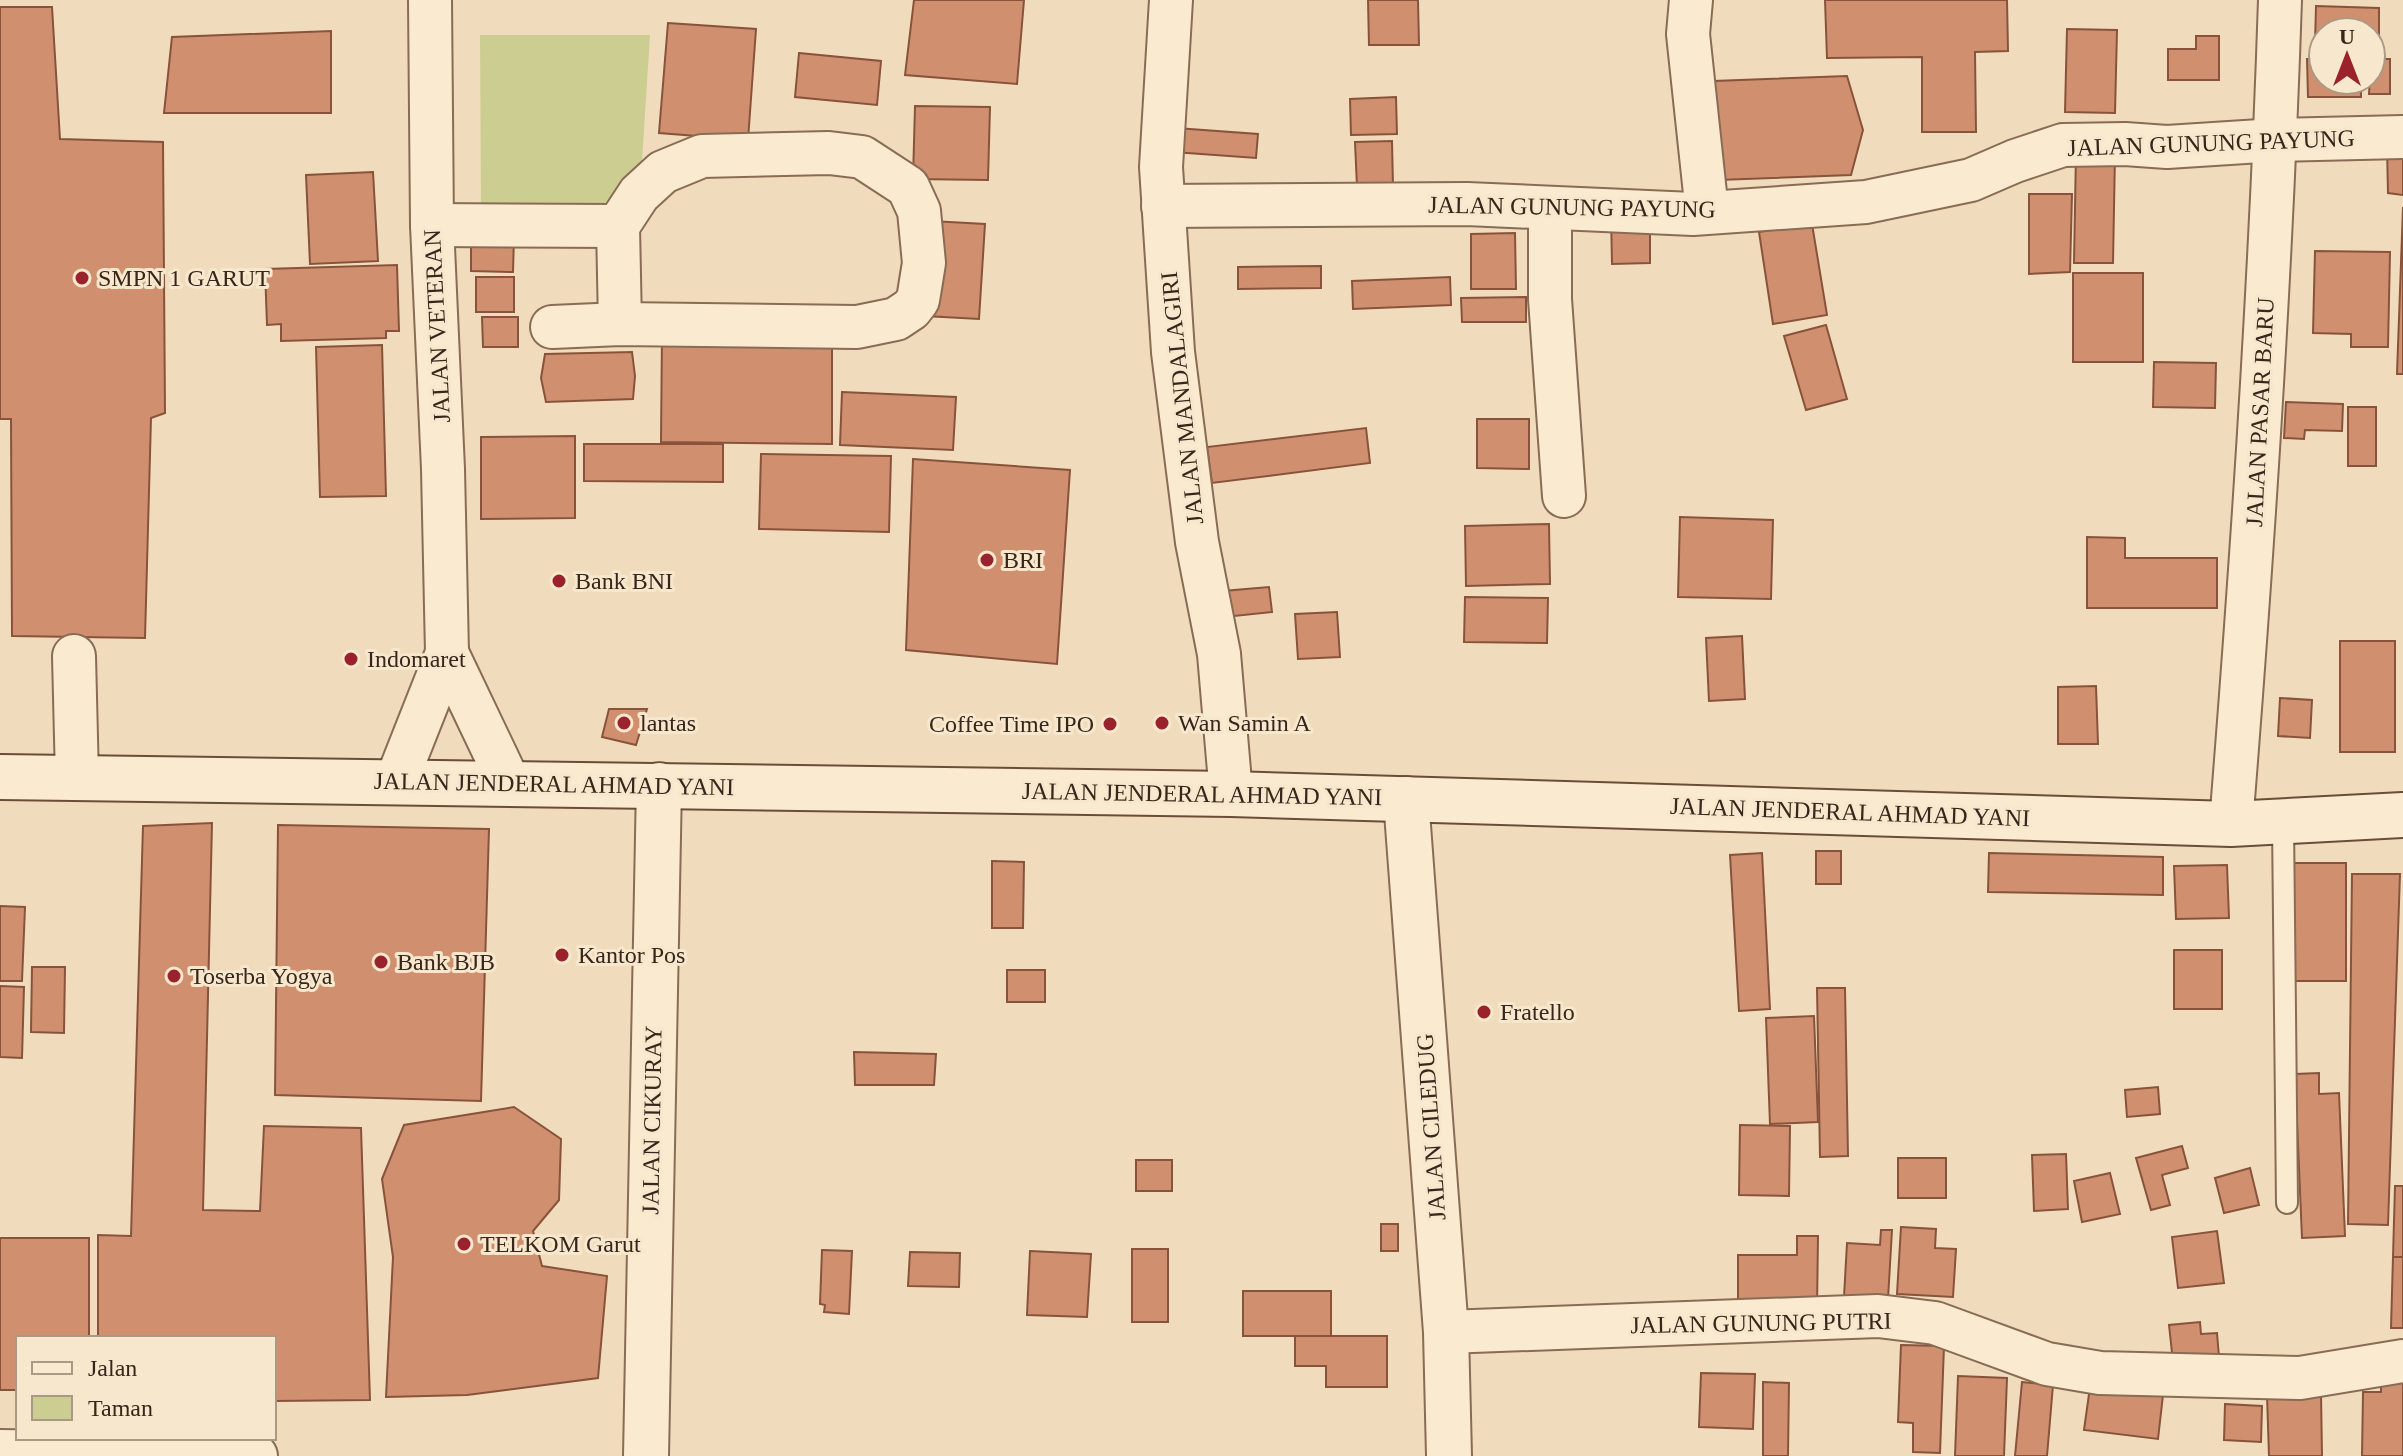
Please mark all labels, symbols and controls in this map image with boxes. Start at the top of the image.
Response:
north arrow [2307,16,2387,96]
text: U [2339,24,2355,49]
street label: JALAN GUNUNG PAYUNG [2067,125,2355,161]
street label: JALAN GUNUNG PAYUNG [1428,191,1716,223]
street label: JALAN VETERAN [419,229,455,423]
place label: SMPN 1 GARUT [98,265,270,291]
marker: SMPN 1 GARUT [73,269,91,287]
street label: JALAN MANDALAGIRI [1156,270,1208,526]
street label: JALAN PASAR BARU [2241,297,2279,527]
place label: BRI [1003,547,1043,573]
marker: BRI [978,551,996,569]
place label: Bank BNI [575,568,673,594]
marker: Bank BNI [550,572,568,590]
place label: Indomaret [367,646,466,672]
marker: Indomaret [342,650,360,668]
place label: lantas [640,710,696,736]
place label: Wan Samin A [1178,710,1311,736]
place label: Coffee Time IPO [929,711,1094,737]
marker: lantas [615,714,633,732]
marker: Wan Samin A [1153,714,1171,732]
marker: Coffee Time IPO [1101,715,1119,733]
street label: JALAN JENDERAL AHMAD YANI [374,768,734,800]
street label: JALAN JENDERAL AHMAD YANI [1022,778,1382,810]
street label: JALAN JENDERAL AHMAD YANI [1670,793,2030,831]
place label: Kantor Pos [578,942,685,968]
marker: Kantor Pos [553,946,571,964]
place label: Bank BJB [397,949,495,975]
marker: Bank BJB [372,953,390,971]
place label: Toserba Yogya [190,963,333,989]
marker: Toserba Yogya [165,967,183,985]
place label: Fratello [1500,999,1575,1025]
marker: Fratello [1475,1003,1493,1021]
street label: JALAN CIKURAY [637,1025,667,1215]
street label: JALAN CILEDUG [1411,1033,1451,1221]
place label: TELKOM Garut [480,1231,641,1257]
marker: TELKOM Garut [455,1235,473,1253]
street label: JALAN GUNUNG PUTRI [1630,1308,1892,1338]
legend [16,1336,276,1440]
text: Jalan [88,1355,137,1381]
text: Taman [88,1395,153,1421]

